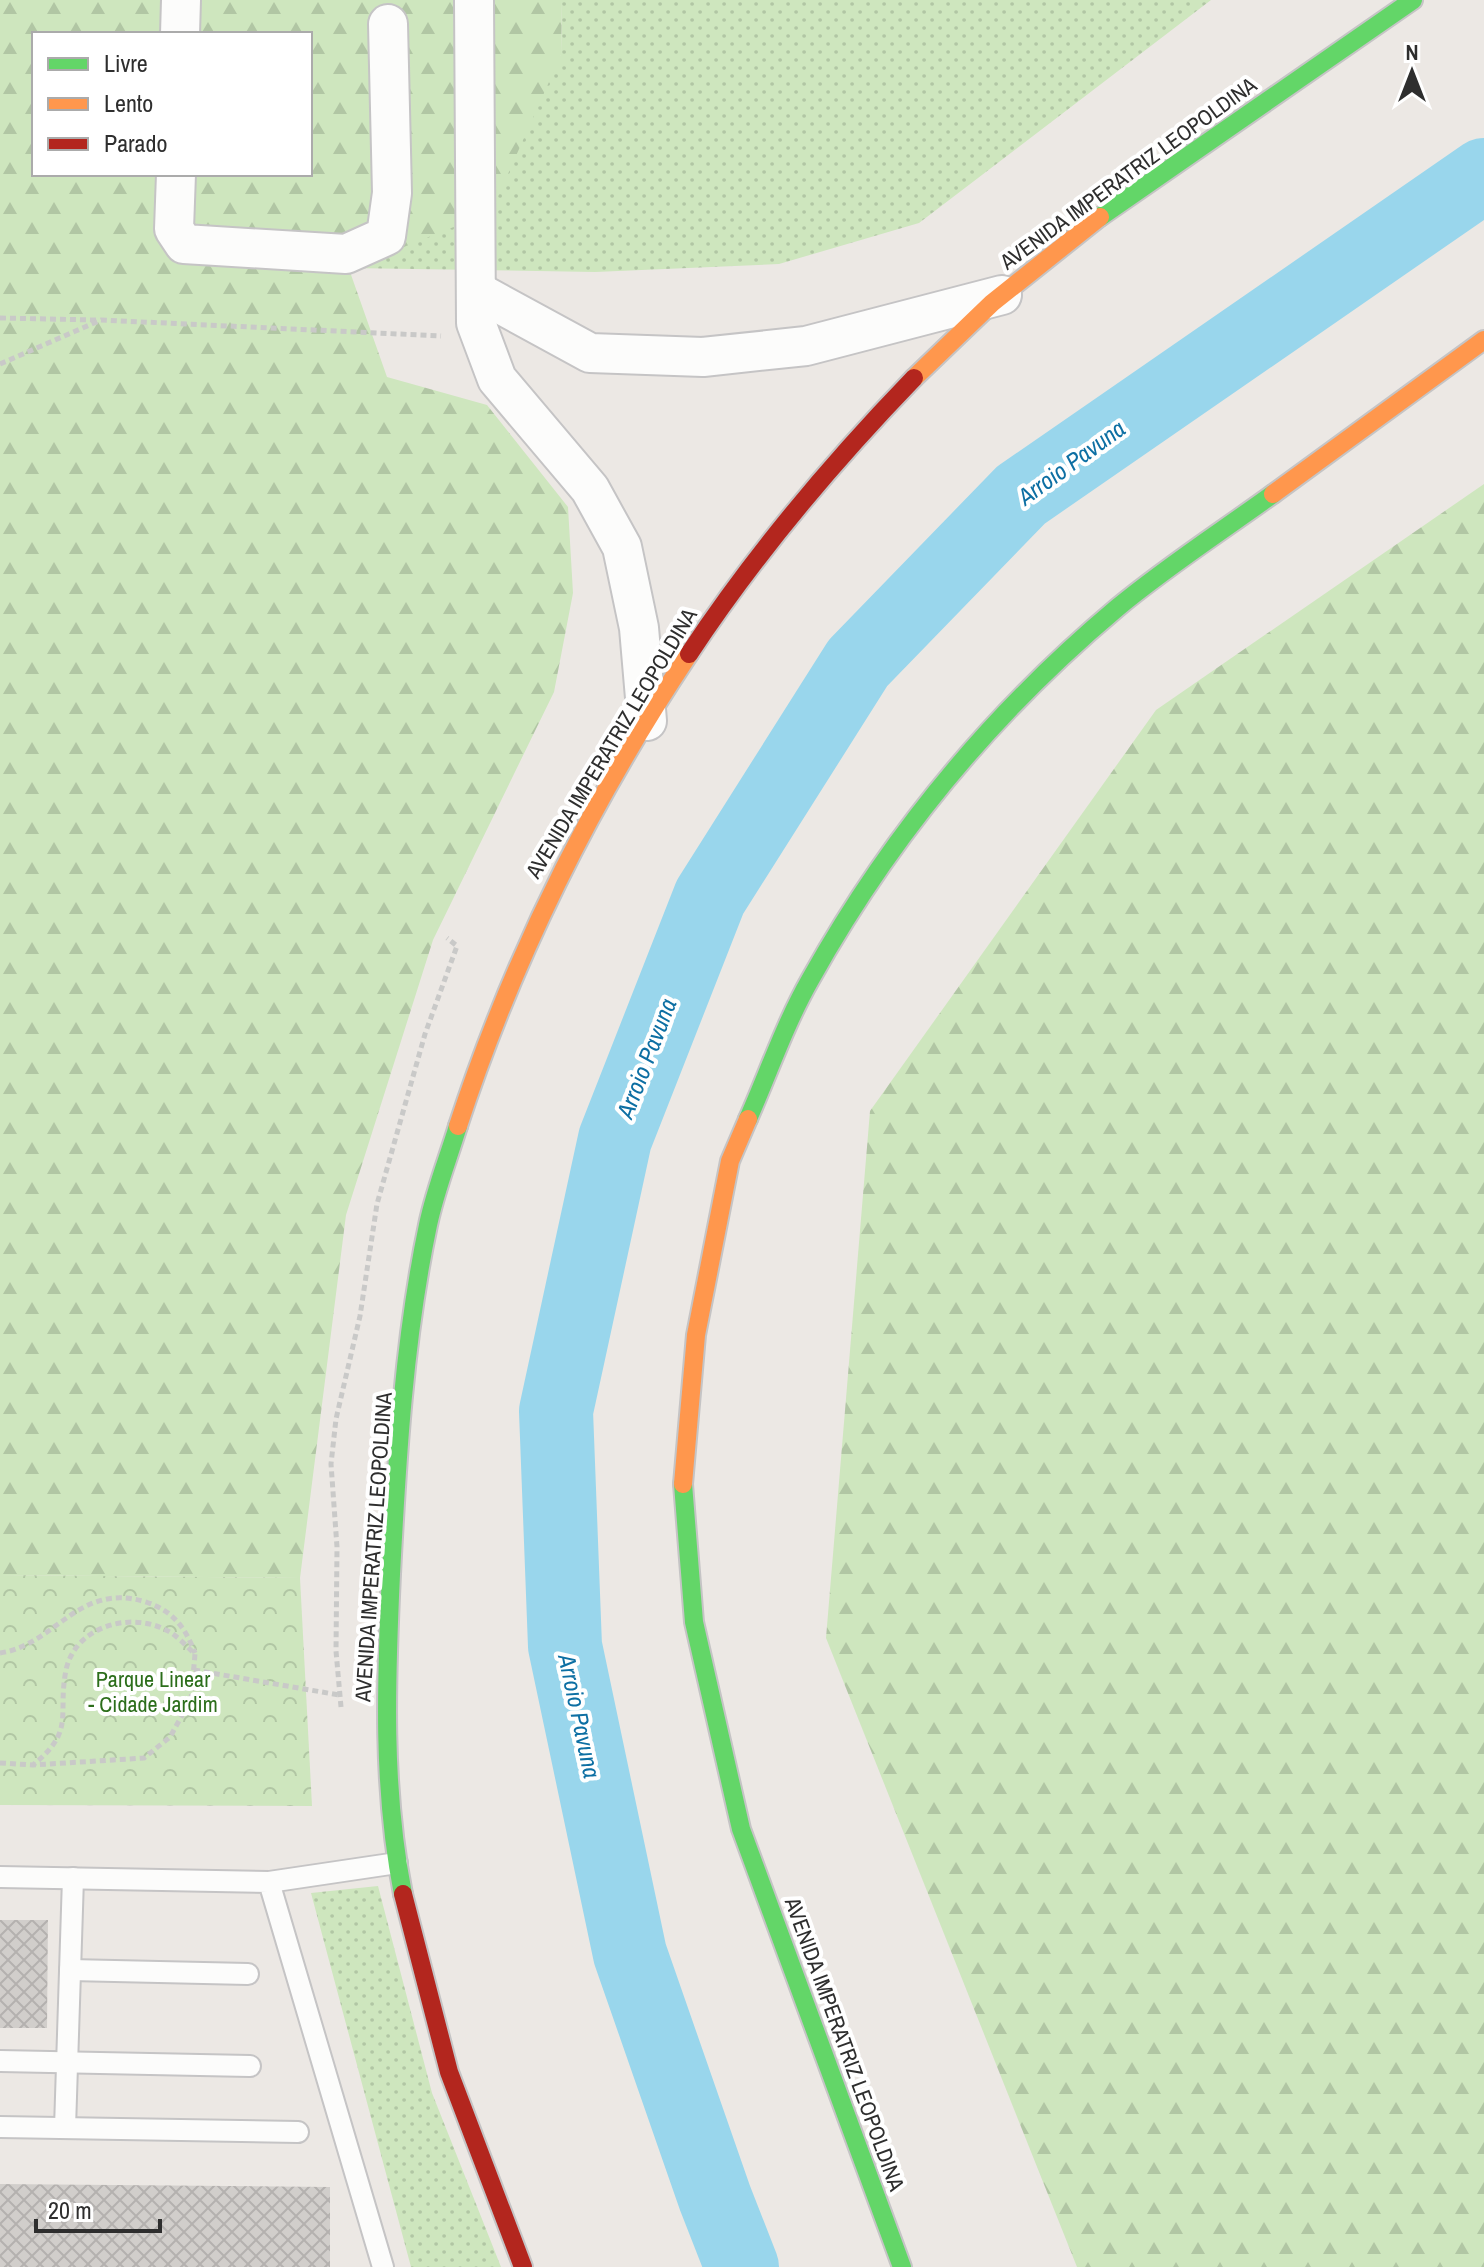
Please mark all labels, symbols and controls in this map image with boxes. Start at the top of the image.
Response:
legend [32,32,312,176]
north arrow [1372,32,1452,112]
text: N [1405,37,1419,67]
text: Livre [104,47,148,79]
street label: AVENIDA IMPERATRIZ LEOPOLDINA [993,69,1263,277]
text: Lento [104,87,153,119]
text: Parado [104,127,167,159]
water label: Arroio Pavuna [1010,412,1131,513]
street label: AVENIDA IMPERATRIZ LEOPOLDINA [518,602,704,885]
water label: Arroio Pavuna [608,993,683,1123]
street label: AVENIDA IMPERATRIZ LEOPOLDINA [347,1390,399,1704]
water label: Arroio Pavuna [551,1650,609,1781]
park label: Parque Linear - Cidade Jardim [88,1664,218,1719]
street label: AVENIDA IMPERATRIZ LEOPOLDINA [778,1892,912,2196]
scale bar [36,2183,160,2233]
text: 20 m [48,2194,92,2226]

